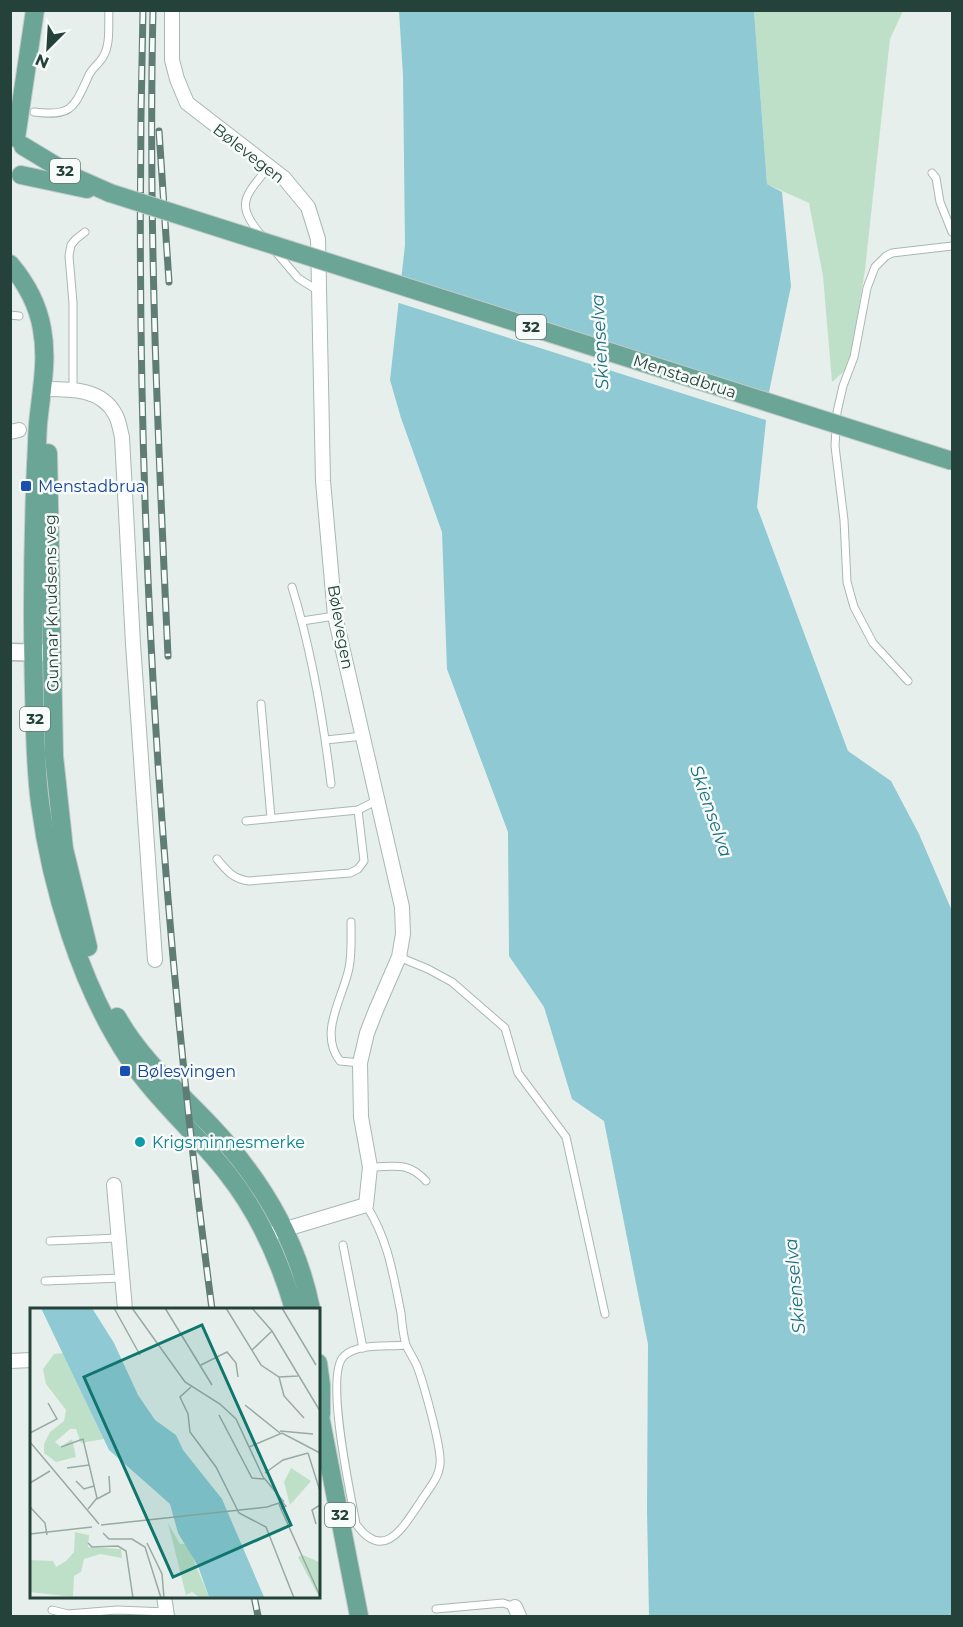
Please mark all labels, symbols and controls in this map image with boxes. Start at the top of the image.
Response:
north arrow [18,18,78,78]
text: N [32,50,52,73]
street label: Bølevegen [209,120,288,187]
road number: 32 [50,159,80,183]
water label: Skienselva [587,294,613,390]
road number: 32 [516,315,546,339]
street label: Menstadbrua [631,351,739,402]
place label: Menstadbrua [38,477,146,496]
marker: Menstadbrua [19,479,33,493]
street label: Gunnar Knudsens veg [40,514,63,692]
street label: Bølevegen [324,583,357,671]
road number: 32 [20,707,50,731]
water label: Skienselva [685,762,737,860]
place label: Bølesvingen [137,1062,236,1081]
marker: Bølesvingen [118,1064,132,1078]
place label: Krigsminnesmerke [152,1133,305,1152]
marker: Krigsminnesmerke [133,1135,147,1149]
water label: Skienselva [780,1237,810,1335]
inset map [30,1308,320,1597]
road number: 32 [325,1503,355,1527]

